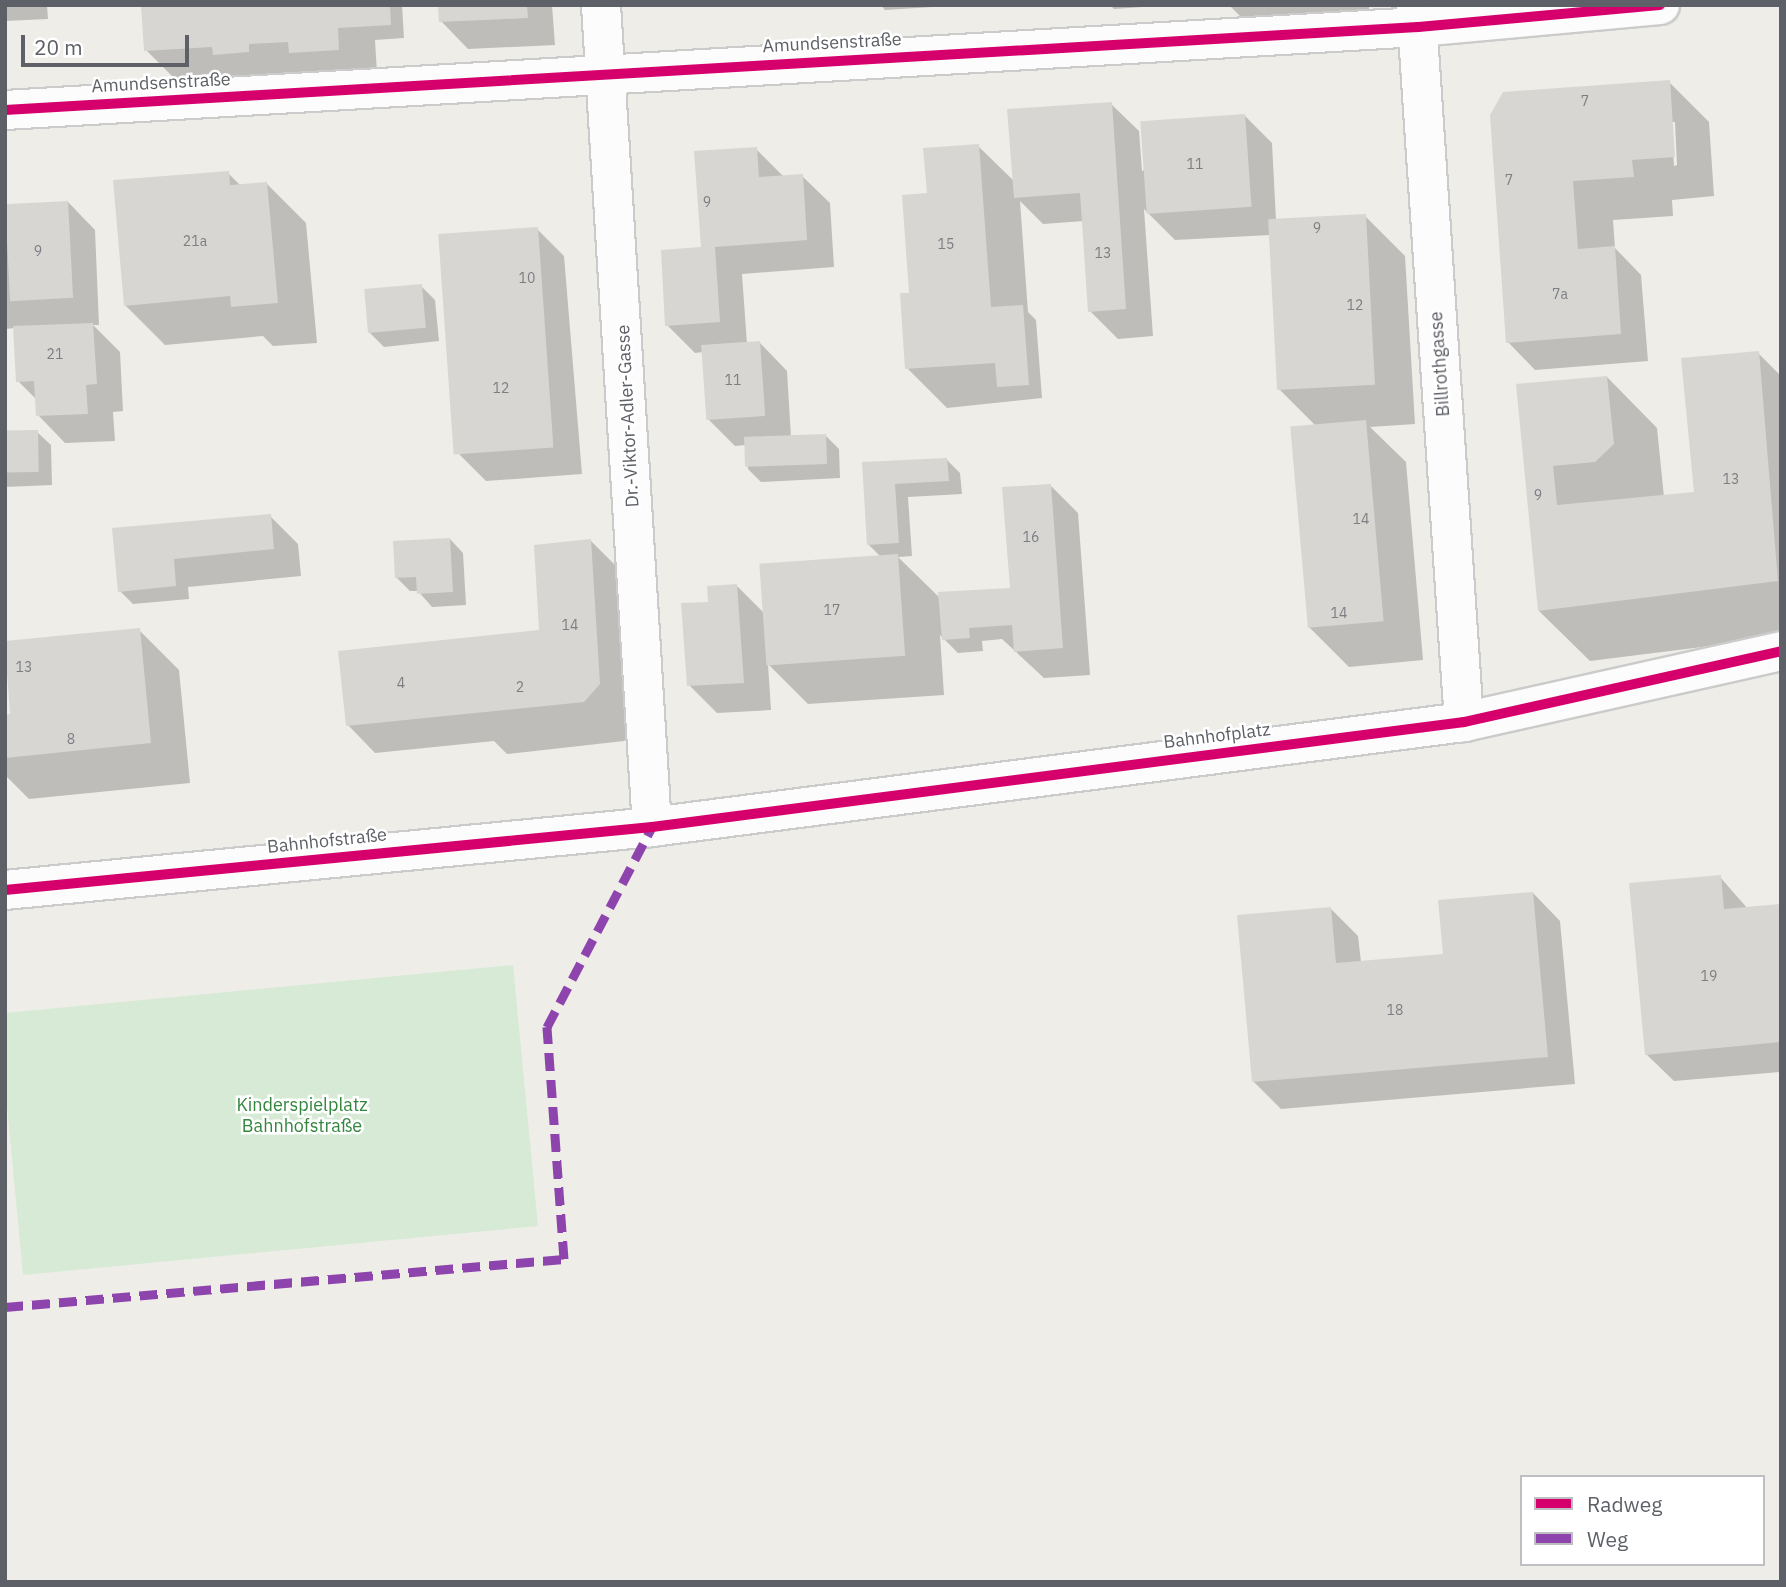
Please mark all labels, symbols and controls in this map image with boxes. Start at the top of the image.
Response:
scale bar [24,21,192,65]
street label: Amundsenstraße [762,29,902,57]
text: 20 m [34,33,83,61]
street label: Amundsenstraße [91,69,231,97]
house number: 7 [1581,93,1589,109]
house number: 11 [1187,156,1203,172]
house number: 7 [1505,172,1513,188]
house number: 9 [703,194,711,210]
house number: 9 [1313,220,1321,236]
house number: 21a [183,233,207,249]
house number: 15 [938,236,954,252]
house number: 9 [34,243,42,259]
house number: 13 [1095,245,1111,261]
house number: 10 [519,270,535,286]
house number: 7a [1552,286,1568,302]
house number: 12 [1347,297,1363,313]
street label: Billrothgasse [1426,311,1454,417]
street label: Dr.-Viktor-Adler-Gasse [612,324,644,508]
house number: 21 [47,346,63,362]
house number: 11 [725,372,741,388]
house number: 12 [493,380,509,396]
house number: 13 [1723,471,1739,487]
house number: 9 [1534,487,1542,503]
house number: 14 [1353,511,1369,527]
house number: 16 [1023,529,1039,545]
house number: 17 [824,602,840,618]
house number: 14 [1331,605,1347,621]
house number: 14 [562,617,578,633]
house number: 13 [16,659,32,675]
house number: 4 [397,675,405,691]
house number: 2 [516,679,524,695]
street label: Bahnhofplatz [1162,719,1272,753]
house number: 8 [67,731,75,747]
street label: Bahnhofstraße [266,824,388,858]
house number: 19 [1701,968,1717,984]
house number: 18 [1387,1002,1403,1018]
park label: Kinderspielplatz Bahnhofstraße [236,1095,368,1138]
legend [1520,1475,1765,1566]
text: Radweg [1587,1490,1662,1518]
text: Weg [1587,1525,1628,1553]

